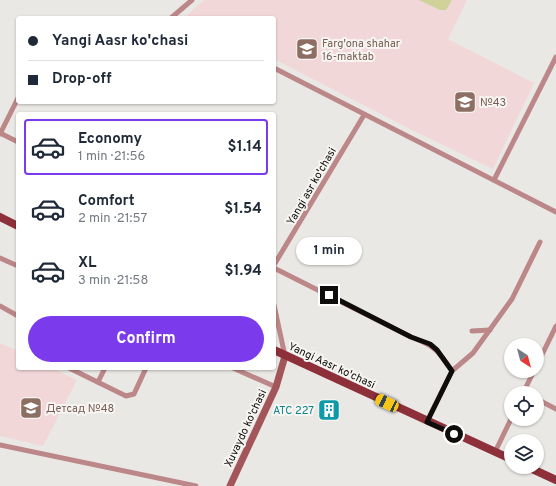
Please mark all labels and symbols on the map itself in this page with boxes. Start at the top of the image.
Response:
school or university icon: Farg'ona shahar 16-maktab [294,36,320,62]
place label: Farg'ona shahar 16-maktab [322,37,401,64]
school or university icon: №43 [452,89,478,115]
place label: №43 [480,96,506,110]
street label: Yangi asr ko'chasi [284,145,340,228]
callout: 1 min [296,237,362,265]
route end [320,286,338,304]
north arrow [504,338,544,378]
street label: Yangi Aasr ko'chasi [286,340,377,392]
street label: Xuvaydo ko'chasi [222,387,270,470]
car [374,392,400,414]
school or university icon: Детсад №48 [18,395,44,421]
building icon: АТС 227 [316,397,342,423]
place label: Детсад №48 [46,402,114,416]
place label: АТС 227 [273,404,314,418]
route start [445,425,463,443]

